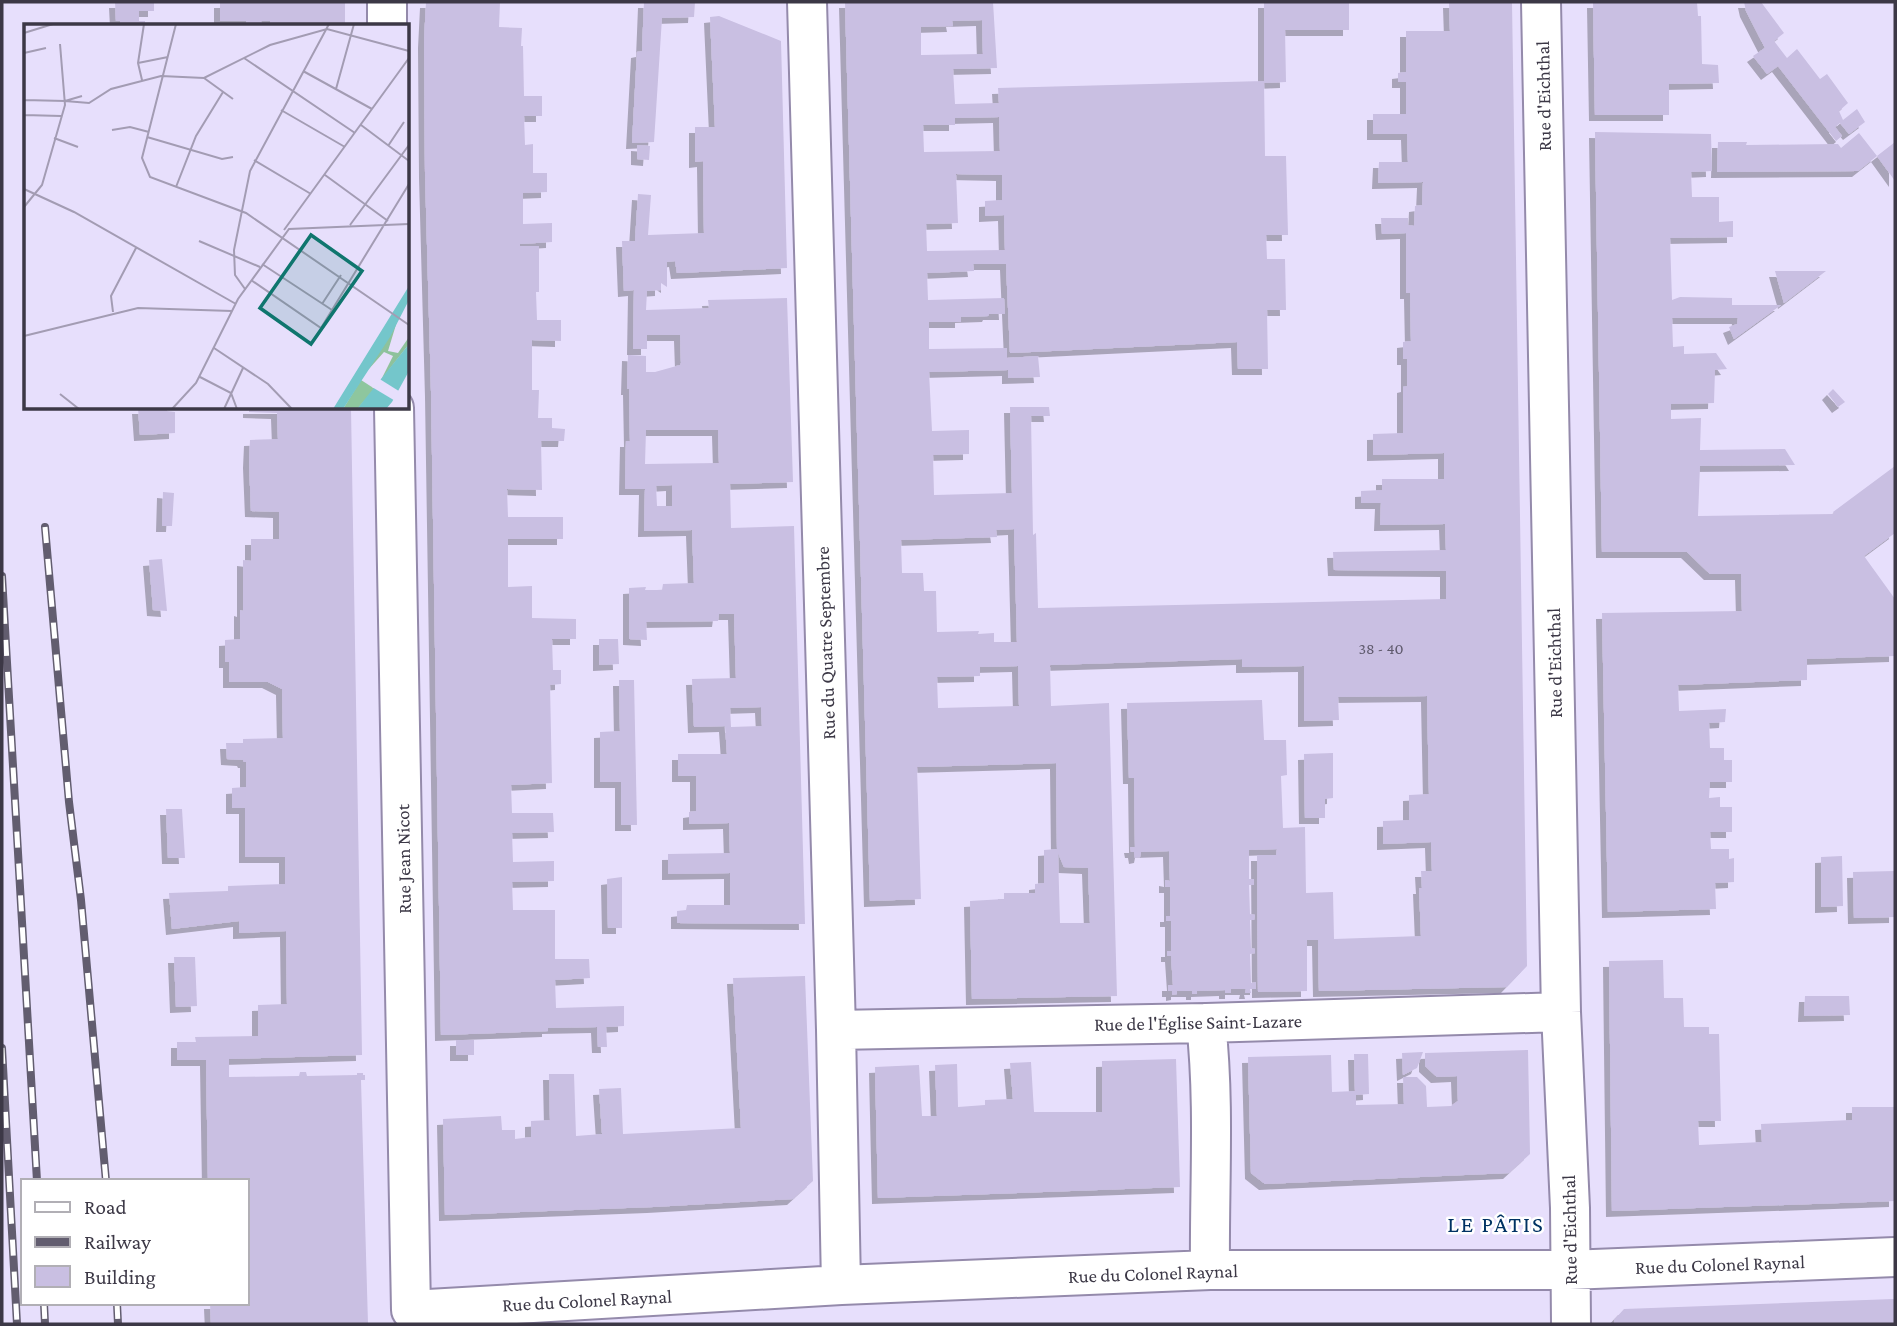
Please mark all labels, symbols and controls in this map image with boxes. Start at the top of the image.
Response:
inset map [24,24,410,410]
street label: Rue d'Eichthal [1532,41,1555,151]
street label: Rue du Quatre Septembre [812,546,839,740]
street label: Rue d'Eichthal [1543,608,1566,718]
house number: 38 - 40 [1358,640,1404,657]
street label: Rue Jean Nicot [392,803,415,914]
street label: Rue de l'Église Saint-Lazare [1094,1010,1302,1035]
street label: Rue d'Eichthal [1558,1175,1581,1285]
legend [21,1179,248,1305]
text: Road [84,1195,127,1219]
district label: LE PÂTIS [1447,1211,1545,1237]
text: Railway [84,1230,151,1254]
street label: Rue du Colonel Raynal [1635,1251,1805,1278]
street label: Rue du Colonel Raynal [1068,1260,1238,1287]
text: Building [84,1265,156,1289]
street label: Rue du Colonel Raynal [502,1286,672,1315]

